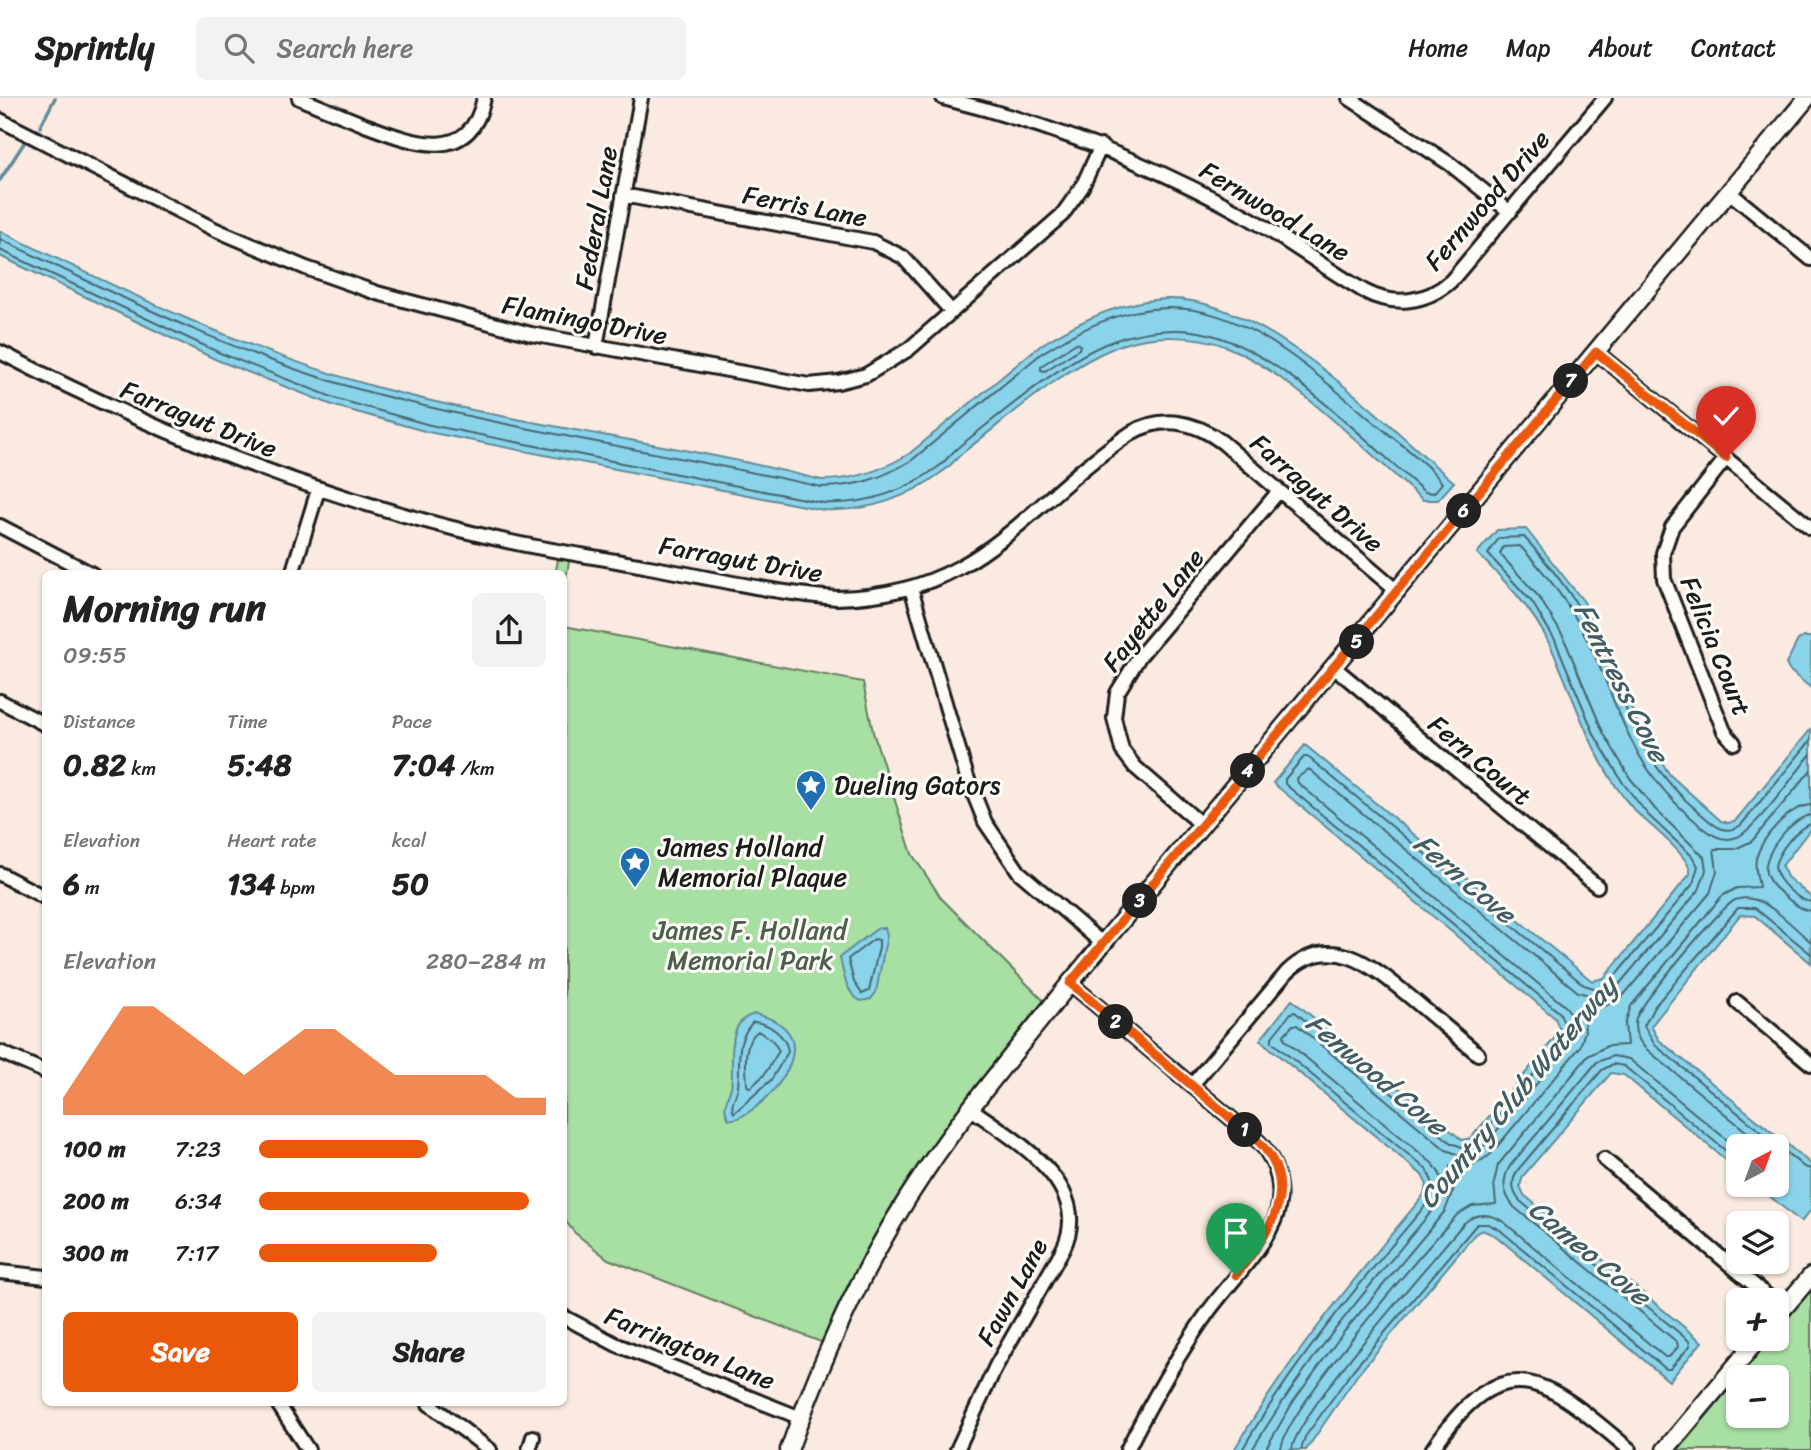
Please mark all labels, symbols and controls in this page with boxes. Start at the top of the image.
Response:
search box [196,17,686,80]
text: Sprintly [35,19,154,77]
text: Search here [276,25,413,71]
text: Home [1408,27,1468,69]
text: Map [1506,27,1550,69]
text: About [1588,27,1653,69]
text: Contact [1691,27,1776,69]
icon: search [220,29,258,67]
street label: Fernwood Drive [1412,119,1562,281]
street label: Federal Lane [561,143,631,293]
street label: Fernwood Lane [1191,148,1359,274]
street label: Ferris Lane [739,171,871,241]
street label: Flamingo Drive [498,281,672,359]
pin: 7 [1554,364,1588,398]
text: 7 [1565,364,1576,397]
street label: Farragut Drive [114,367,284,471]
pin [1696,386,1756,458]
icon: check [1707,397,1745,435]
street label: Farragut Drive [1239,421,1395,565]
pin: 6 [1446,494,1482,528]
text: 6 [1458,494,1469,527]
street label: Farragut Drive [655,522,827,596]
street label: Fayette Lane [1090,538,1216,682]
street label: Felicia Court [1667,569,1765,723]
text: Morning run [63,575,266,642]
button: share [472,593,546,667]
water label: Fentress Cove [1560,593,1684,773]
pin: 5 [1340,624,1374,660]
text: 5 [1351,625,1362,658]
text: 09:55 [63,635,127,676]
street label: Fern Court [1418,702,1542,818]
text: Distance [63,705,135,738]
text: Time [227,705,268,738]
text: Pace [392,705,432,738]
text: 0.82 [63,738,126,792]
text: 5:48 [227,738,292,792]
text: 7:04 [392,738,456,792]
text: km [126,752,156,785]
text: /km [456,752,495,785]
pin: 4 [1230,754,1266,788]
text: 4 [1242,754,1253,787]
place label: Dueling Gators [834,762,1001,808]
place icon: Dueling Gators [794,768,828,812]
water label: Fern Cove [1402,820,1529,938]
text: Elevation [63,824,140,857]
text: Heart rate [227,824,317,857]
text: kcal [392,824,426,857]
place label: James Holland Memorial Plaque [657,824,847,900]
place icon: James Holland Memorial Plaque [618,845,652,889]
text: 6 [63,857,80,911]
text: 134 [227,857,275,911]
text: 50 [392,857,429,911]
text: m [80,871,100,904]
text: bpm [275,871,315,904]
pin: 3 [1122,884,1158,918]
text: 3 [1134,884,1145,917]
park label: James F. Holland Memorial Park [652,907,849,983]
text: Elevation [63,941,156,982]
text: 280–284 m [426,941,546,982]
water label: Country Club Waterway [1405,962,1632,1220]
water label: Fenwood Cove [1295,1000,1461,1151]
pin: 2 [1098,1004,1134,1040]
text: 2 [1110,1005,1121,1038]
pin: 1 [1228,1112,1262,1148]
text: 1 [1240,1113,1249,1146]
text: 100 m [63,1129,126,1170]
text: 7:23 [175,1129,221,1170]
north arrow [1726,1134,1788,1197]
map controls [1726,1134,1789,1428]
text: 200 m [63,1181,129,1222]
text: 6:34 [175,1181,222,1222]
water label: Cameo Cove [1517,1186,1664,1320]
pin [1206,1203,1266,1275]
button: layers [1726,1211,1789,1274]
icon: arrive [1217,1214,1255,1252]
street label: Fawn Lane [963,1229,1061,1355]
text: 300 m [63,1233,128,1274]
text: 7:17 [175,1233,218,1274]
button: + [1726,1288,1789,1351]
street label: Farrington Lane [598,1293,782,1403]
button: Save [63,1312,298,1392]
button: Share [312,1312,546,1392]
button: − [1726,1365,1789,1428]

